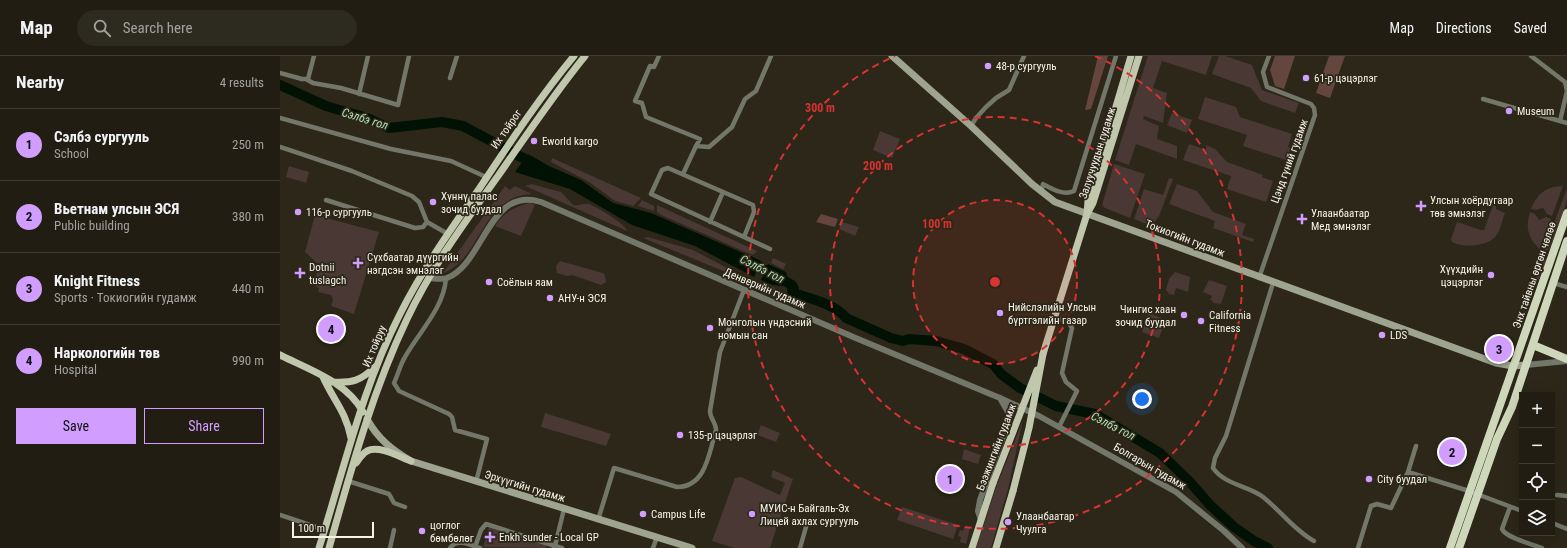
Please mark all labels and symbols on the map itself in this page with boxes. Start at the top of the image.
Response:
place label: 48-р сургууль [996,60,1057,73]
marker: 48-р сургууль [983,61,993,71]
place label: 61-р цэцэрлэг [1314,72,1378,85]
marker: 61-р цэцэрлэг [1301,73,1311,83]
text: 300 m [805,101,835,115]
water label: Сэлбэ гол [340,105,390,133]
street label: Залуучуудын гудамж [1077,105,1119,200]
place label: Museum [1517,105,1554,118]
marker: Museum [1504,106,1514,116]
street label: Их тойрог [488,107,525,151]
street label: Цэнд гүний гудамж [1268,117,1311,205]
place label: Eworld kargo [542,135,599,148]
marker: Eworld kargo [529,136,539,146]
text: 200 m [863,159,893,173]
place label: Хүннү палас зочид буудал [441,190,502,216]
place label: Улсын хоёрдугаар төв эмнэлэг [1430,194,1513,220]
marker: Хүннү палас зочид буудал [428,197,438,207]
marker: Улсын хоёрдугаар төв эмнэлэг [1415,200,1427,212]
place label: 116-р сургууль [306,206,372,219]
marker: 116-р сургууль [293,207,303,217]
place label: Улаанбаатар Мед эмнэлэг [1311,207,1371,233]
marker: Улаанбаатар Мед эмнэлэг [1296,213,1308,225]
text: 100 m [922,217,952,231]
street label: Токиогийн гудамж [1143,217,1227,260]
street label: Энх тайвны өргөн чөлөө [1510,220,1559,330]
place label: Сүхбаатар дүүргийн нэгдсэн эмнэлэг [367,251,459,277]
water label: Сэлбэ гол [738,252,786,286]
marker: Сүхбаатар дүүргийн нэгдсэн эмнэлэг [352,257,364,269]
place label: Dotnii tuslagch [309,261,346,287]
place label: Хүүхдийн цэцэрлэг [1440,263,1483,289]
street label: Денверийн гудамж [722,265,808,312]
marker: Dotnii tuslagch [294,267,306,279]
marker: Хүүхдийн цэцэрлэг [1486,270,1496,280]
centre of rings [988,275,1002,289]
place label: Соёлын яам [497,276,553,289]
marker: Соёлын яам [484,277,494,287]
place label: АНУ-н ЭСЯ [558,292,606,305]
marker: АНУ-н ЭСЯ [545,293,555,303]
place label: Нийслэлийн Улсын бүртгэлийн газар [1008,301,1096,327]
place label: Чингис хаан зочид буудал [1115,303,1176,329]
marker: Нийслэлийн Улсын бүртгэлийн газар [995,308,1005,318]
place label: California Fitness [1209,309,1251,335]
marker: Чингис хаан зочид буудал [1179,310,1189,320]
pin: 4 [318,314,344,344]
place label: Монголын үндэсний номын сан [718,316,812,342]
marker: California Fitness [1196,316,1206,326]
street label: Их тойруу [360,323,389,369]
marker: Монголын үндэсний номын сан [705,323,715,333]
place label: LDS [1390,329,1408,342]
marker: LDS [1377,330,1387,340]
pin: 3 [1486,334,1512,364]
your location [1132,389,1152,409]
street label: Бээжингийн гудамж [974,401,1019,493]
water label: Сэлбэ гол [1089,409,1137,443]
place label: 135-р цэцэрлэг [688,429,757,442]
marker: 135-р цэцэрлэг [675,430,685,440]
pin: 2 [1439,437,1465,467]
street label: Болгарын гудамж [1111,440,1189,493]
pin: 1 [937,464,963,494]
street label: Эрхүүгийн гудамж [483,468,567,505]
place label: City буудал [1377,473,1427,486]
marker: City буудал [1364,474,1374,484]
place label: МУИС-н Байгаль-Эх Лицей ахлах сургууль [760,502,859,528]
place label: Campus Life [651,508,705,521]
marker: Campus Life [638,509,648,519]
marker: МУИС-н Байгаль-Эх Лицей ахлах сургууль [747,509,757,519]
place label: Улаанбаатар Чуулга [1016,510,1074,536]
marker: Улаанбаатар Чуулга [1003,517,1013,527]
place label: цоглог бөмбөлөг [430,519,474,545]
scale bar [292,520,374,539]
marker: цоглог бөмбөлөг [417,526,427,536]
marker: Enkh sunder - Local GP [484,531,496,543]
place label: Enkh sunder - Local GP [499,531,599,544]

